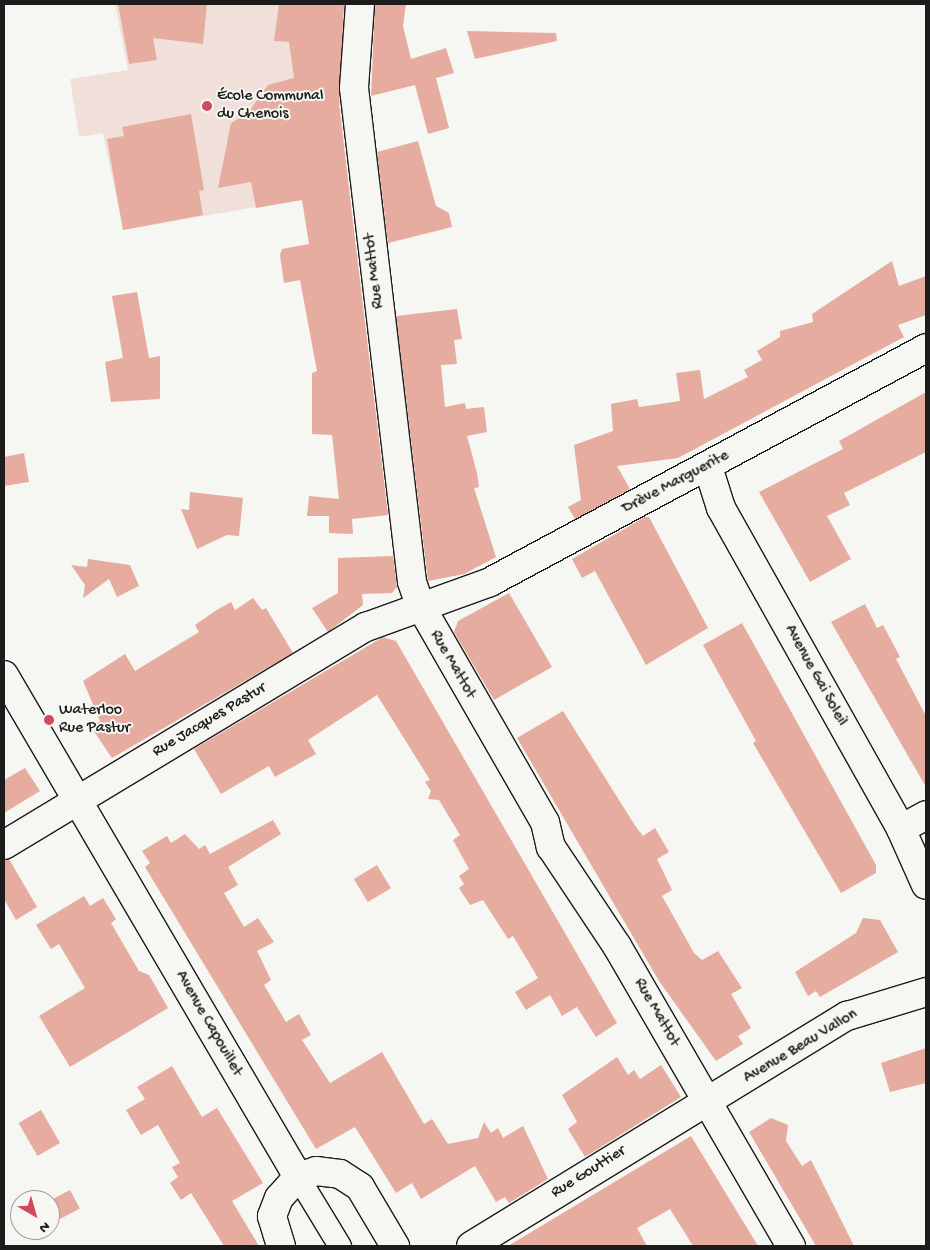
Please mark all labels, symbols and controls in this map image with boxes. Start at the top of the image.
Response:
place label: École Communal du Chenois [217,87,323,125]
marker: École Communal du Chenois [201,100,213,112]
street label: Rue Mattot [361,232,389,310]
street label: Drève Marguerite [619,447,733,519]
street label: Avenue Gai Soleil [779,622,851,730]
street label: Rue Mattot [425,627,479,703]
street label: Rue Jacques Pastur [150,680,270,762]
place label: Waterloo Rue Pastur [59,701,130,739]
marker: Waterloo Rue Pastur [43,714,55,726]
street label: Avenue Capouillet [170,968,246,1080]
street label: Rue Mattot [629,975,683,1051]
street label: Avenue Beau Vallon [741,1005,861,1089]
street label: Rue Gouttier [548,1143,630,1203]
north arrow [10,1190,60,1240]
text: N [35,1217,53,1236]

